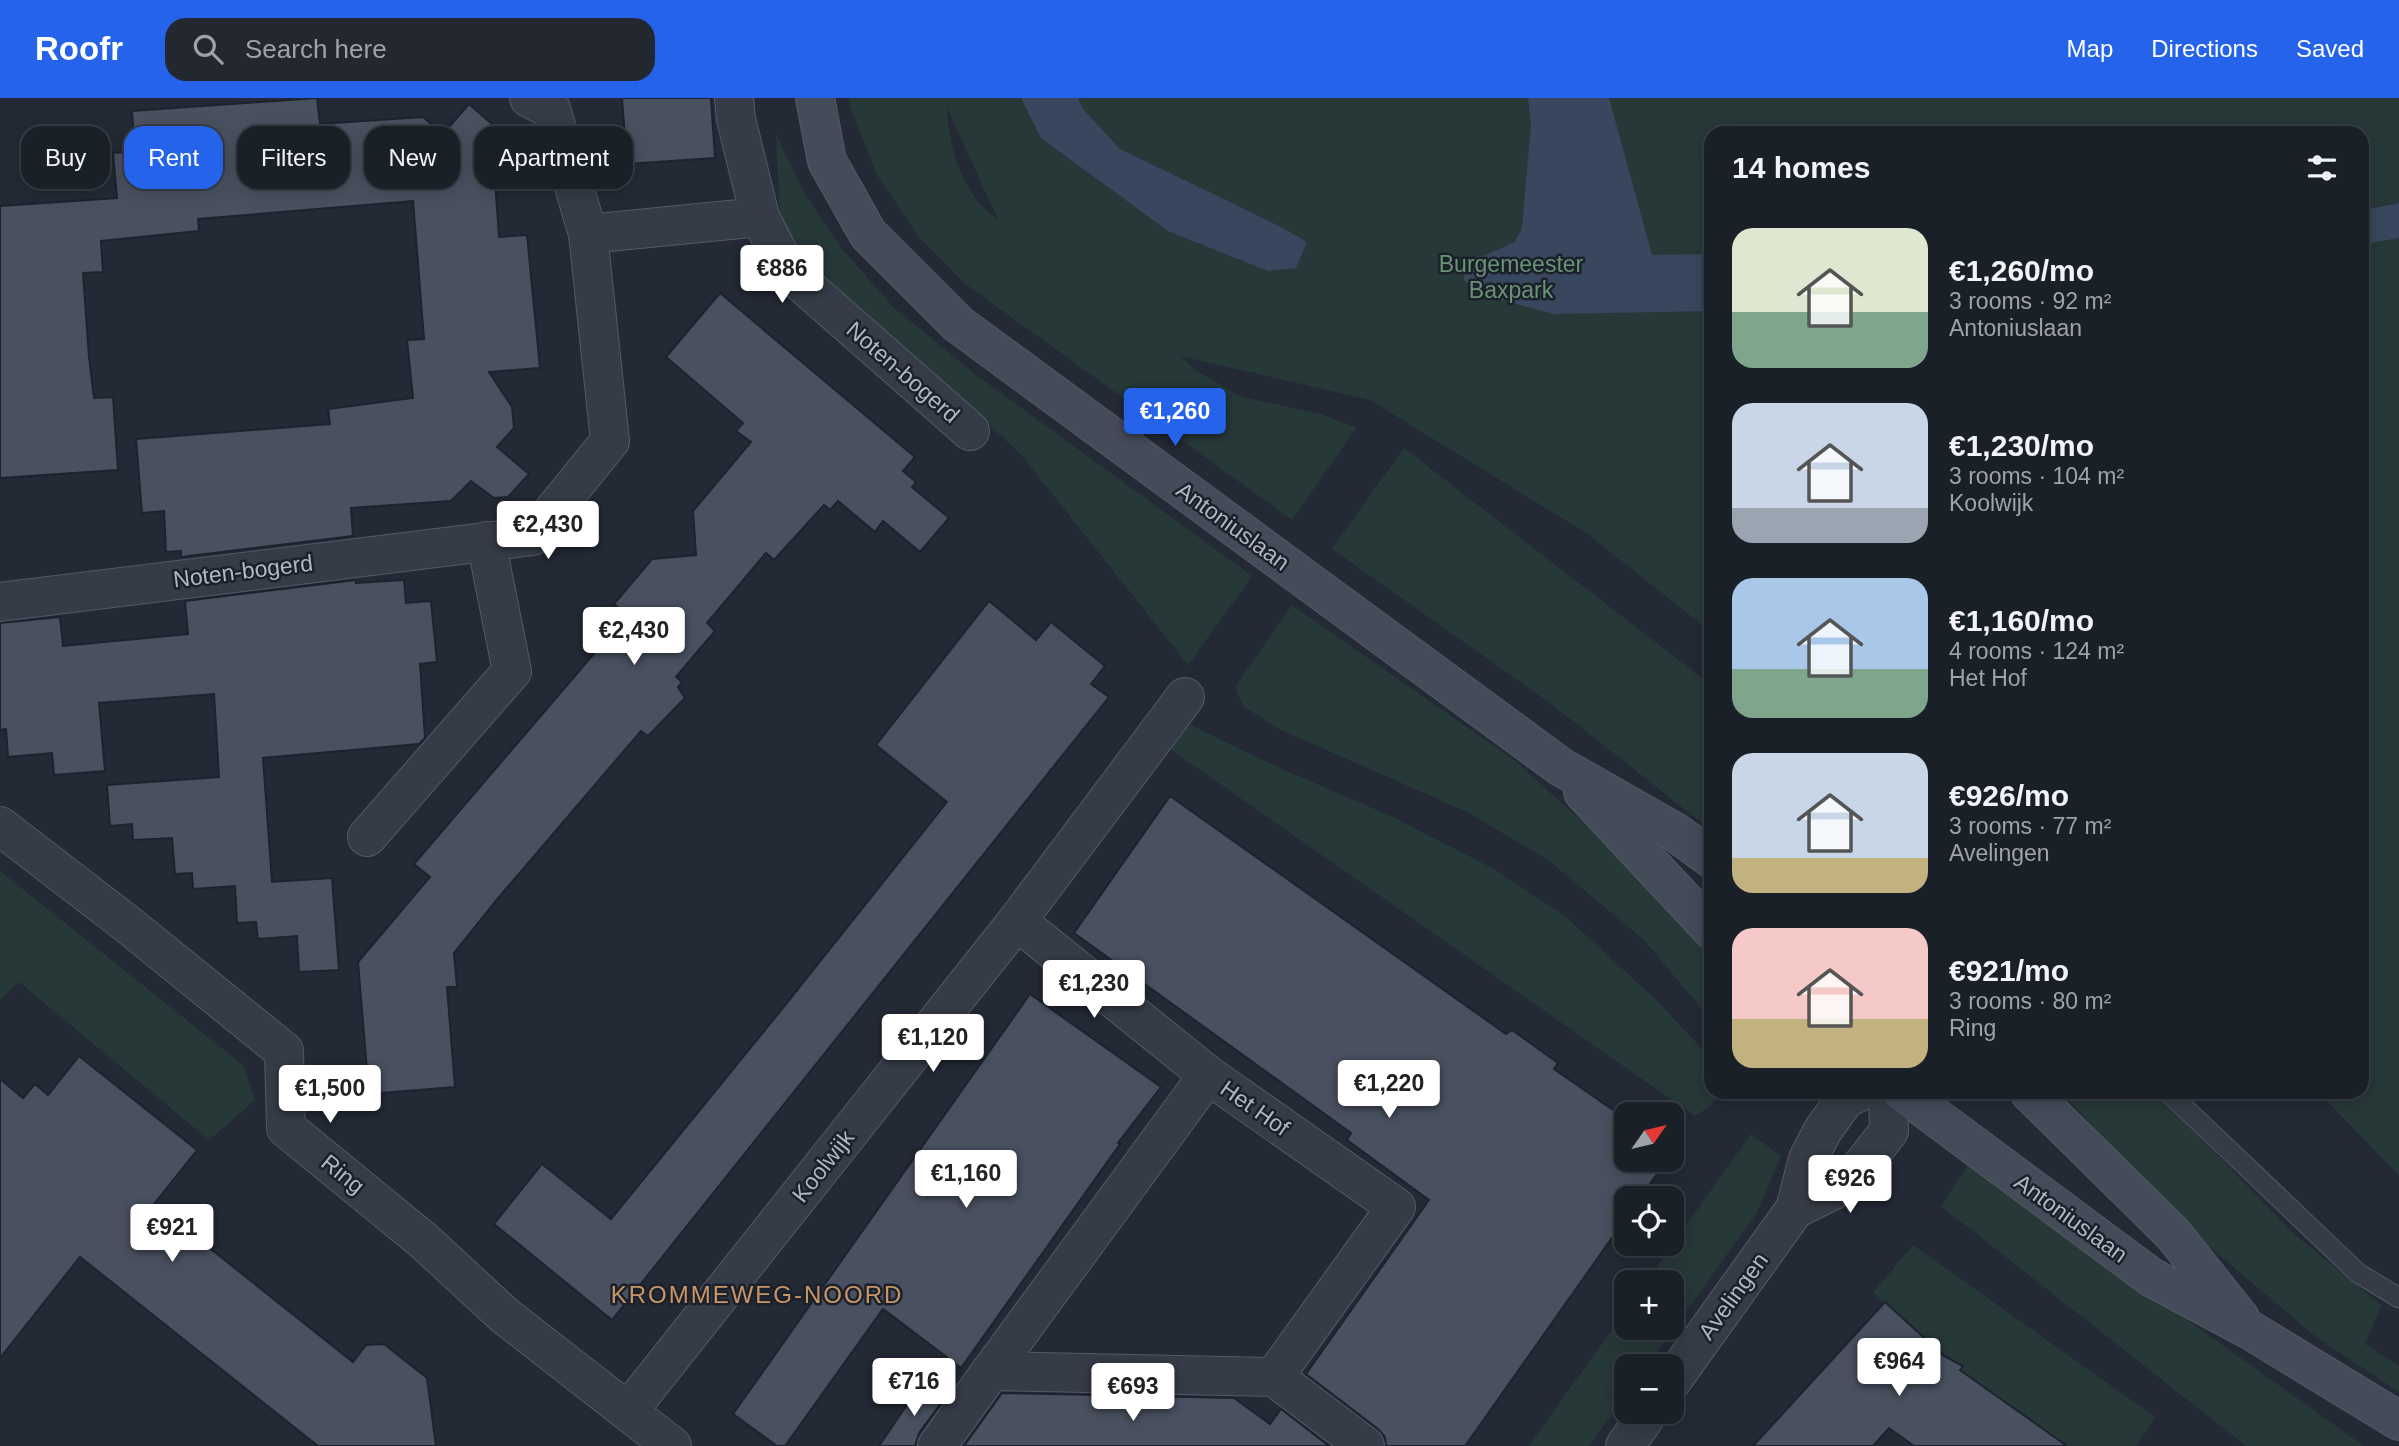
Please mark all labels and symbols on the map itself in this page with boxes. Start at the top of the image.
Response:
pin: €886 [741,246,823,305]
park label: Burgemeester Baxpark [1439,251,1584,303]
street label: Noten-bogerd [841,316,965,428]
pin: €1,260 [1118,388,1232,448]
street label: Antoniuslaan [1172,476,1294,576]
pin: €2,430 [491,502,605,561]
street label: Noten-bogerd [172,550,314,592]
pin: €2,430 [577,608,691,667]
pin: €1,230 [1037,960,1151,1020]
pin: €1,120 [876,1014,990,1074]
pin: €1,220 [1332,1060,1446,1120]
pin: €1,500 [273,1066,387,1125]
street label: Het Hof [1216,1075,1295,1141]
north arrow [1614,1102,1684,1172]
street label: Koolwijk [787,1124,860,1207]
street label: Ring [316,1149,370,1199]
pin: €1,160 [909,1150,1023,1210]
pin: €926 [1809,1156,1891,1215]
street label: Antoniuslaan [2010,1168,2132,1268]
pin: €921 [131,1204,213,1264]
street label: Avelingen [1693,1248,1773,1344]
district label: KROMMEWEG-NOORD [611,1281,903,1308]
pin: €964 [1858,1338,1940,1398]
pin: €716 [873,1358,955,1418]
pin: €693 [1092,1364,1174,1423]

